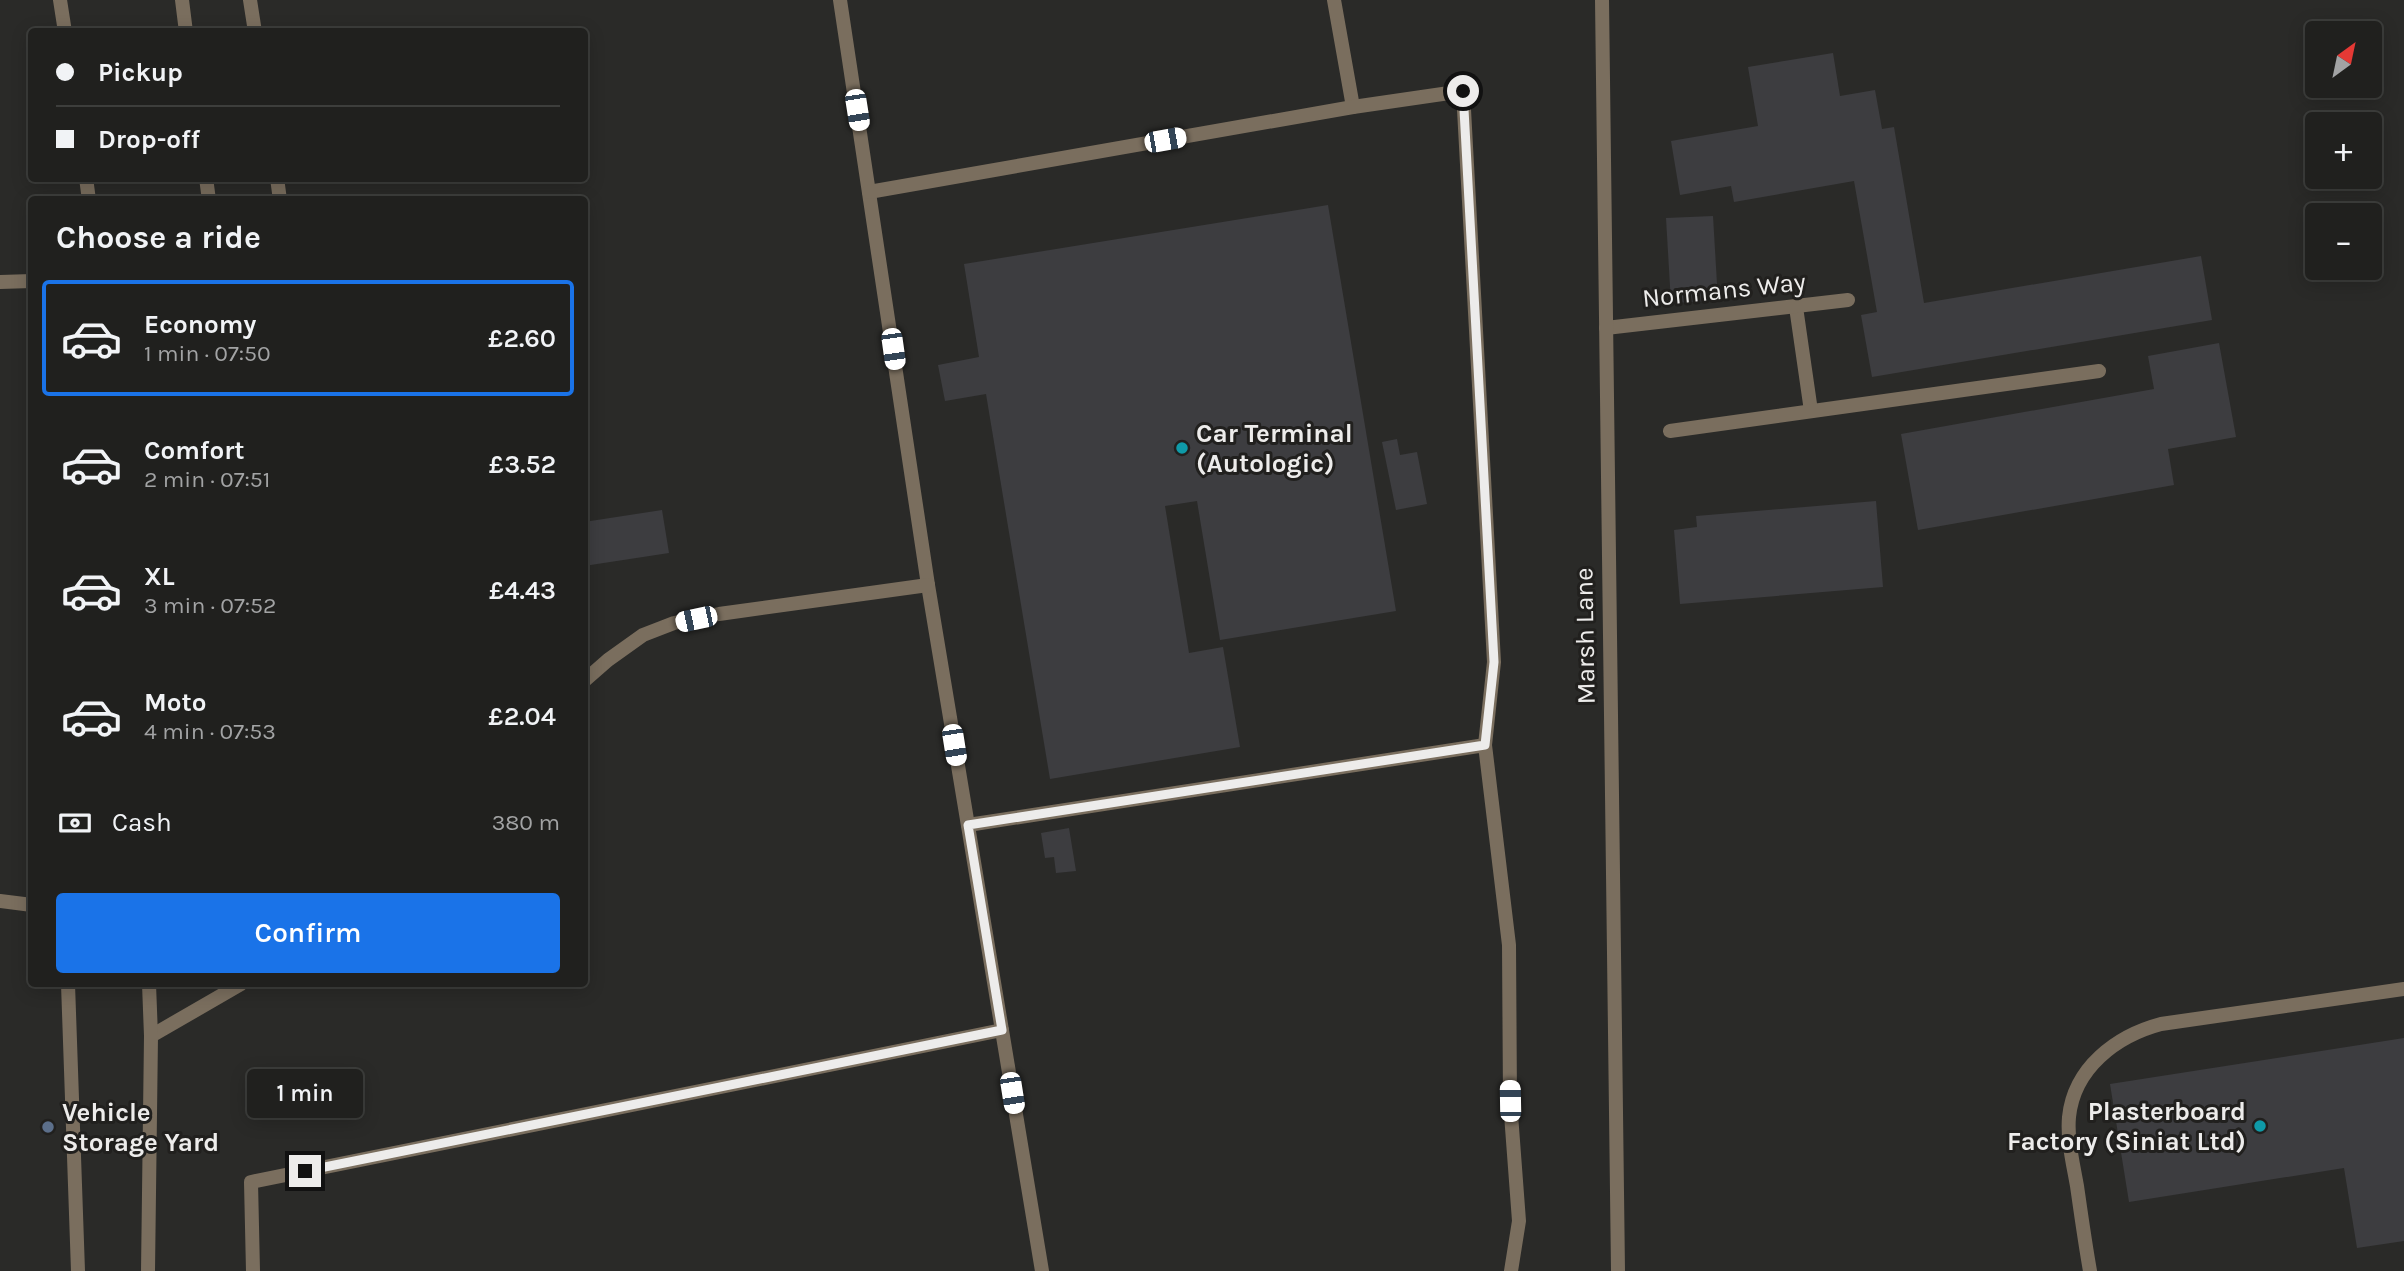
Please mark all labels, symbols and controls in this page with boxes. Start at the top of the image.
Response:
north arrow [2305,21,2382,98]
map controls [2305,21,2382,280]
text: Pickup [98,57,183,88]
route start [1447,75,1479,107]
car [844,88,871,132]
button: + [2305,112,2382,189]
text: Drop-off [98,124,200,155]
car [1143,126,1188,154]
button: − [2305,203,2382,280]
text: Choose a ride [56,219,261,256]
street label: Normans Way [1641,266,1807,314]
icon: car [60,307,123,370]
text: Economy [144,309,256,340]
text: £2.60 [488,323,556,354]
car [880,327,907,371]
text: 1 min · 07:50 [144,340,271,367]
place label: Car Terminal (Autologic) [1196,418,1353,479]
icon: car [60,433,123,496]
text: Comfort [144,435,245,466]
marker: Car Terminal (Autologic) [1174,440,1190,456]
text: £3.52 [489,449,556,480]
text: 2 min · 07:51 [144,466,270,493]
icon: car [60,559,123,622]
text: XL [144,561,175,592]
street label: Marsh Lane [1568,567,1602,705]
text: £4.43 [489,575,556,606]
text: 3 min · 07:52 [144,592,276,619]
car [674,604,719,634]
icon: car [60,685,123,748]
text: Moto [144,687,206,718]
text: £2.04 [488,701,556,732]
text: 4 min · 07:53 [144,718,276,745]
car [941,723,968,767]
icon: cash [56,804,94,842]
text: Cash [112,807,172,838]
text: 380 m [492,809,560,836]
button: Confirm [56,893,560,973]
callout: 1 min [247,1070,363,1118]
car [999,1071,1026,1115]
text: 1 min [276,1080,334,1107]
car [1500,1080,1521,1122]
place label: Plasterboard Factory (Siniat Ltd) [2007,1096,2246,1157]
place label: Vehicle Storage Yard [62,1097,219,1158]
marker: Plasterboard Factory (Siniat Ltd) [2252,1118,2268,1134]
marker: Vehicle Storage Yard [40,1119,56,1135]
route end [289,1155,321,1187]

